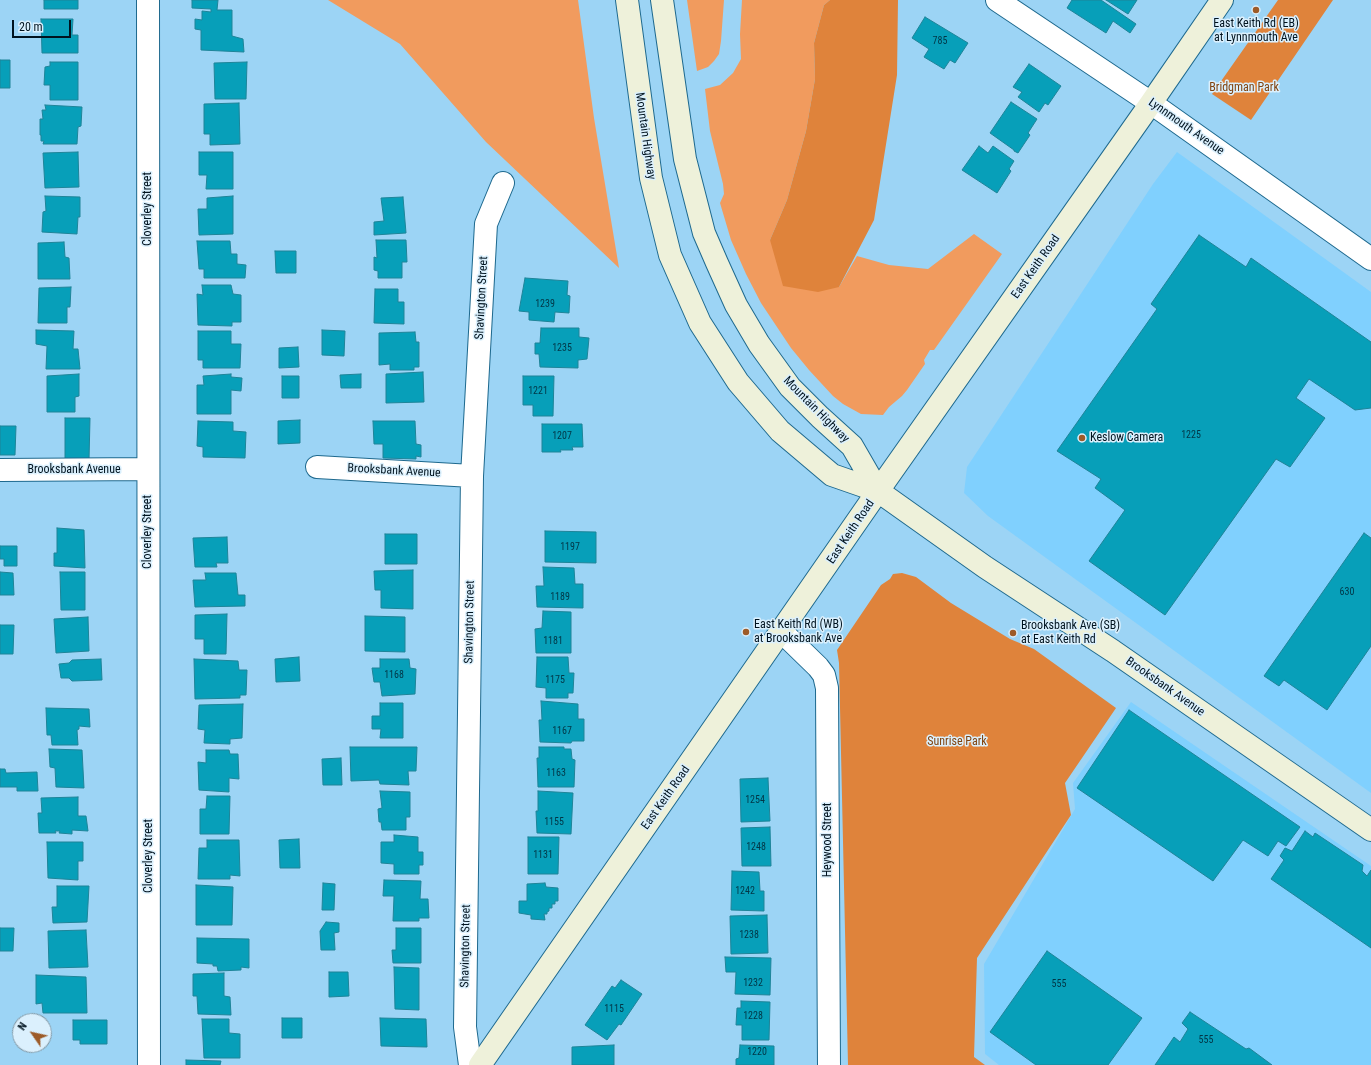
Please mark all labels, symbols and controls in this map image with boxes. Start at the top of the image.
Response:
marker: East Keith Rd (EB) at Lynnmouth Ave [1251,5,1261,15]
scale bar [14,12,73,38]
place label: East Keith Rd (EB) at Lynnmouth Ave [1213,17,1299,45]
text: 20 m [19,20,43,34]
house number: 785 [933,35,947,47]
park label: Bridgman Park [1209,81,1279,95]
street label: Mountain Highway [632,92,658,180]
street label: Lynnmouth Avenue [1145,96,1227,158]
street label: Cloverley Street [141,172,155,246]
street label: East Keith Road [1009,232,1063,302]
street label: Shavington Street [473,256,491,340]
house number: 1239 [535,298,555,310]
house number: 1235 [552,342,572,354]
street label: Mountain Highway [780,374,852,446]
house number: 1221 [528,385,548,397]
house number: 1225 [1181,429,1201,441]
house number: 1207 [552,430,572,442]
place label: Keslow Camera [1090,431,1163,445]
marker: Keslow Camera [1077,433,1087,443]
street label: Brooksbank Avenue [347,461,441,481]
street label: Brooksbank Avenue [27,463,121,477]
street label: Cloverley Street [141,495,155,569]
street label: East Keith Road [824,497,878,567]
house number: 1197 [560,541,580,553]
street label: Shavington Street [462,580,478,664]
house number: 630 [1340,586,1354,598]
house number: 1189 [550,591,570,603]
place label: East Keith Rd (WB) at Brooksbank Ave [754,618,843,646]
place label: Brooksbank Ave (SB) at East Keith Rd [1021,619,1120,647]
marker: East Keith Rd (WB) at Brooksbank Ave [741,627,751,637]
marker: Brooksbank Ave (SB) at East Keith Rd [1008,628,1018,638]
house number: 1181 [543,635,563,647]
street label: Brooksbank Avenue [1123,654,1207,720]
house number: 1168 [384,669,404,681]
house number: 1175 [545,674,565,686]
house number: 1167 [552,725,572,737]
park label: Sunrise Park [927,735,987,749]
street label: East Keith Road [639,763,693,833]
house number: 1163 [546,767,566,779]
house number: 1254 [745,794,765,806]
street label: Heywood Street [821,803,835,877]
house number: 1155 [544,816,564,828]
street label: Cloverley Street [142,819,156,893]
house number: 1248 [746,841,766,853]
house number: 1131 [533,849,553,861]
house number: 1242 [735,885,755,897]
street label: Shavington Street [458,904,474,988]
house number: 1238 [739,929,759,941]
house number: 1232 [743,977,763,989]
house number: 555 [1052,978,1066,990]
house number: 1115 [604,1003,624,1015]
house number: 1228 [743,1010,763,1022]
north arrow [12,1013,52,1053]
text: N [15,1020,30,1033]
house number: 555 [1199,1034,1213,1046]
house number: 1220 [747,1046,767,1058]

